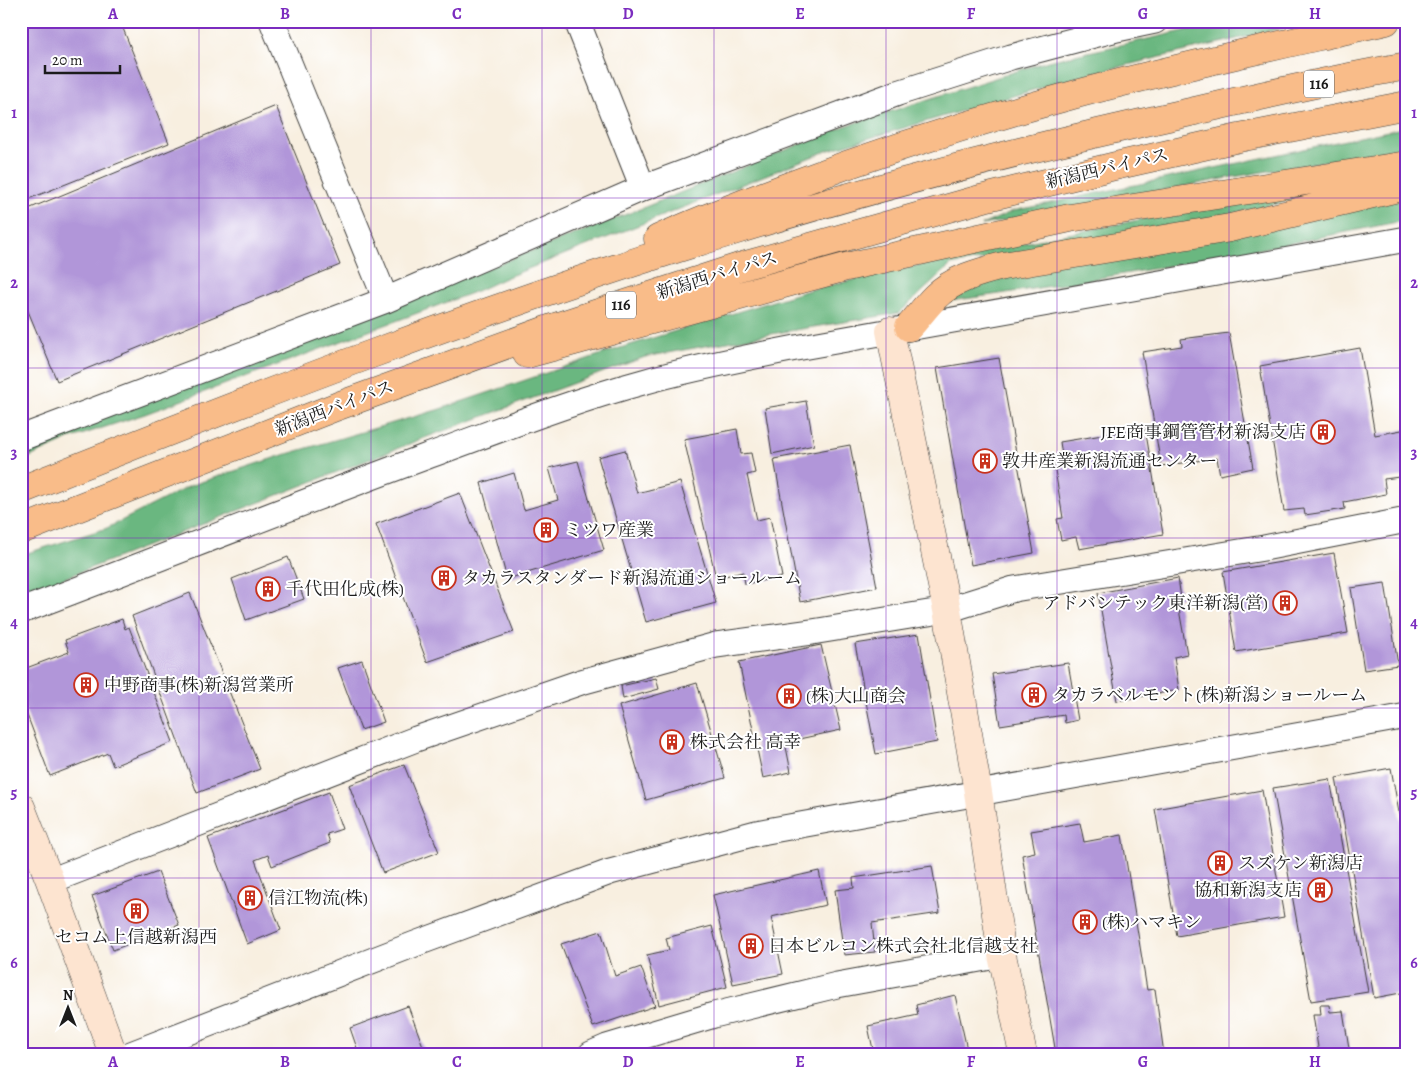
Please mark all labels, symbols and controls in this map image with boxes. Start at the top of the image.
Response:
text: A [107,3,119,25]
text: B [280,3,290,25]
text: C [452,3,462,25]
text: D [622,3,634,25]
text: E [795,3,805,25]
text: F [967,3,976,25]
text: G [1138,3,1148,25]
text: H [1309,3,1321,25]
scale bar [45,42,120,74]
text: 20 m [52,50,83,70]
road number: 116 [1304,70,1334,98]
text: 1 [11,102,17,124]
text: 1 [1411,102,1417,124]
street label: 新潟西バイパス [1043,142,1171,194]
street label: 新潟西バイパス [653,245,781,305]
text: 2 [10,272,18,294]
text: 2 [1410,272,1418,294]
road number: 116 [606,292,636,318]
street label: 新潟西バイパス [271,374,397,442]
building icon: JFE商事鋼管管材新潟支店 [1310,419,1336,445]
place label: JFE商事鋼管管材新潟支店 [1100,420,1306,444]
text: 3 [11,442,18,464]
text: 3 [1411,442,1418,464]
building icon: 敦井産業新潟流通センター [972,448,998,474]
place label: 敦井産業新潟流通センター [1002,449,1217,473]
building icon: ミツワ産業 [533,517,559,543]
place label: ミツワ産業 [564,518,654,542]
building icon: タカラスタンダード新潟流通ショールーム [431,565,457,591]
place label: タカラスタンダード新潟流通ショールーム [462,566,802,590]
building icon: 千代田化成(株) [255,576,281,602]
place label: 千代田化成(株) [286,577,404,601]
building icon: アドバンテック東洋新潟(営) [1272,590,1298,616]
place label: アドバンテック東洋新潟(営) [1042,591,1268,615]
text: 4 [10,612,18,634]
text: 4 [1410,612,1418,634]
building icon: 中野商事(株)新潟営業所 [73,672,99,698]
place label: 中野商事(株)新潟営業所 [104,673,294,697]
building icon: タカラベルモント(株)新潟ショールーム [1021,682,1047,708]
building icon: (株)大山商会 [776,683,802,709]
place label: タカラベルモント(株)新潟ショールーム [1052,683,1367,707]
place label: (株)大山商会 [806,684,906,708]
building icon: 株式会社 高幸 [659,729,685,755]
place label: 株式会社 高幸 [690,730,802,754]
text: 5 [11,782,18,804]
text: 5 [1411,782,1418,804]
building icon: スズケン新潟店 [1207,850,1233,876]
place label: スズケン新潟店 [1238,851,1363,875]
building icon: 協和新潟支店 [1307,877,1333,903]
place label: 協和新潟支店 [1194,878,1302,902]
building icon: 信江物流(株) [237,885,263,911]
place label: 信江物流(株) [268,886,368,910]
building icon: セコム上信越新潟西 [123,898,149,924]
building icon: (株)ハマキン [1072,909,1098,935]
place label: (株)ハマキン [1102,910,1202,934]
place label: セコム上信越新潟西 [55,925,217,949]
building icon: 日本ビルコン株式会社北信越支社 [738,933,764,959]
place label: 日本ビルコン株式会社北信越支社 [768,934,1038,958]
text: 6 [10,952,18,974]
text: 6 [1410,952,1418,974]
north arrow [42,982,92,1032]
text: N [63,986,73,1005]
text: A [107,1051,119,1073]
text: B [280,1051,290,1073]
text: C [452,1051,462,1073]
text: D [622,1051,634,1073]
text: E [795,1051,805,1073]
text: F [967,1051,976,1073]
text: G [1138,1051,1148,1073]
text: H [1309,1051,1321,1073]

